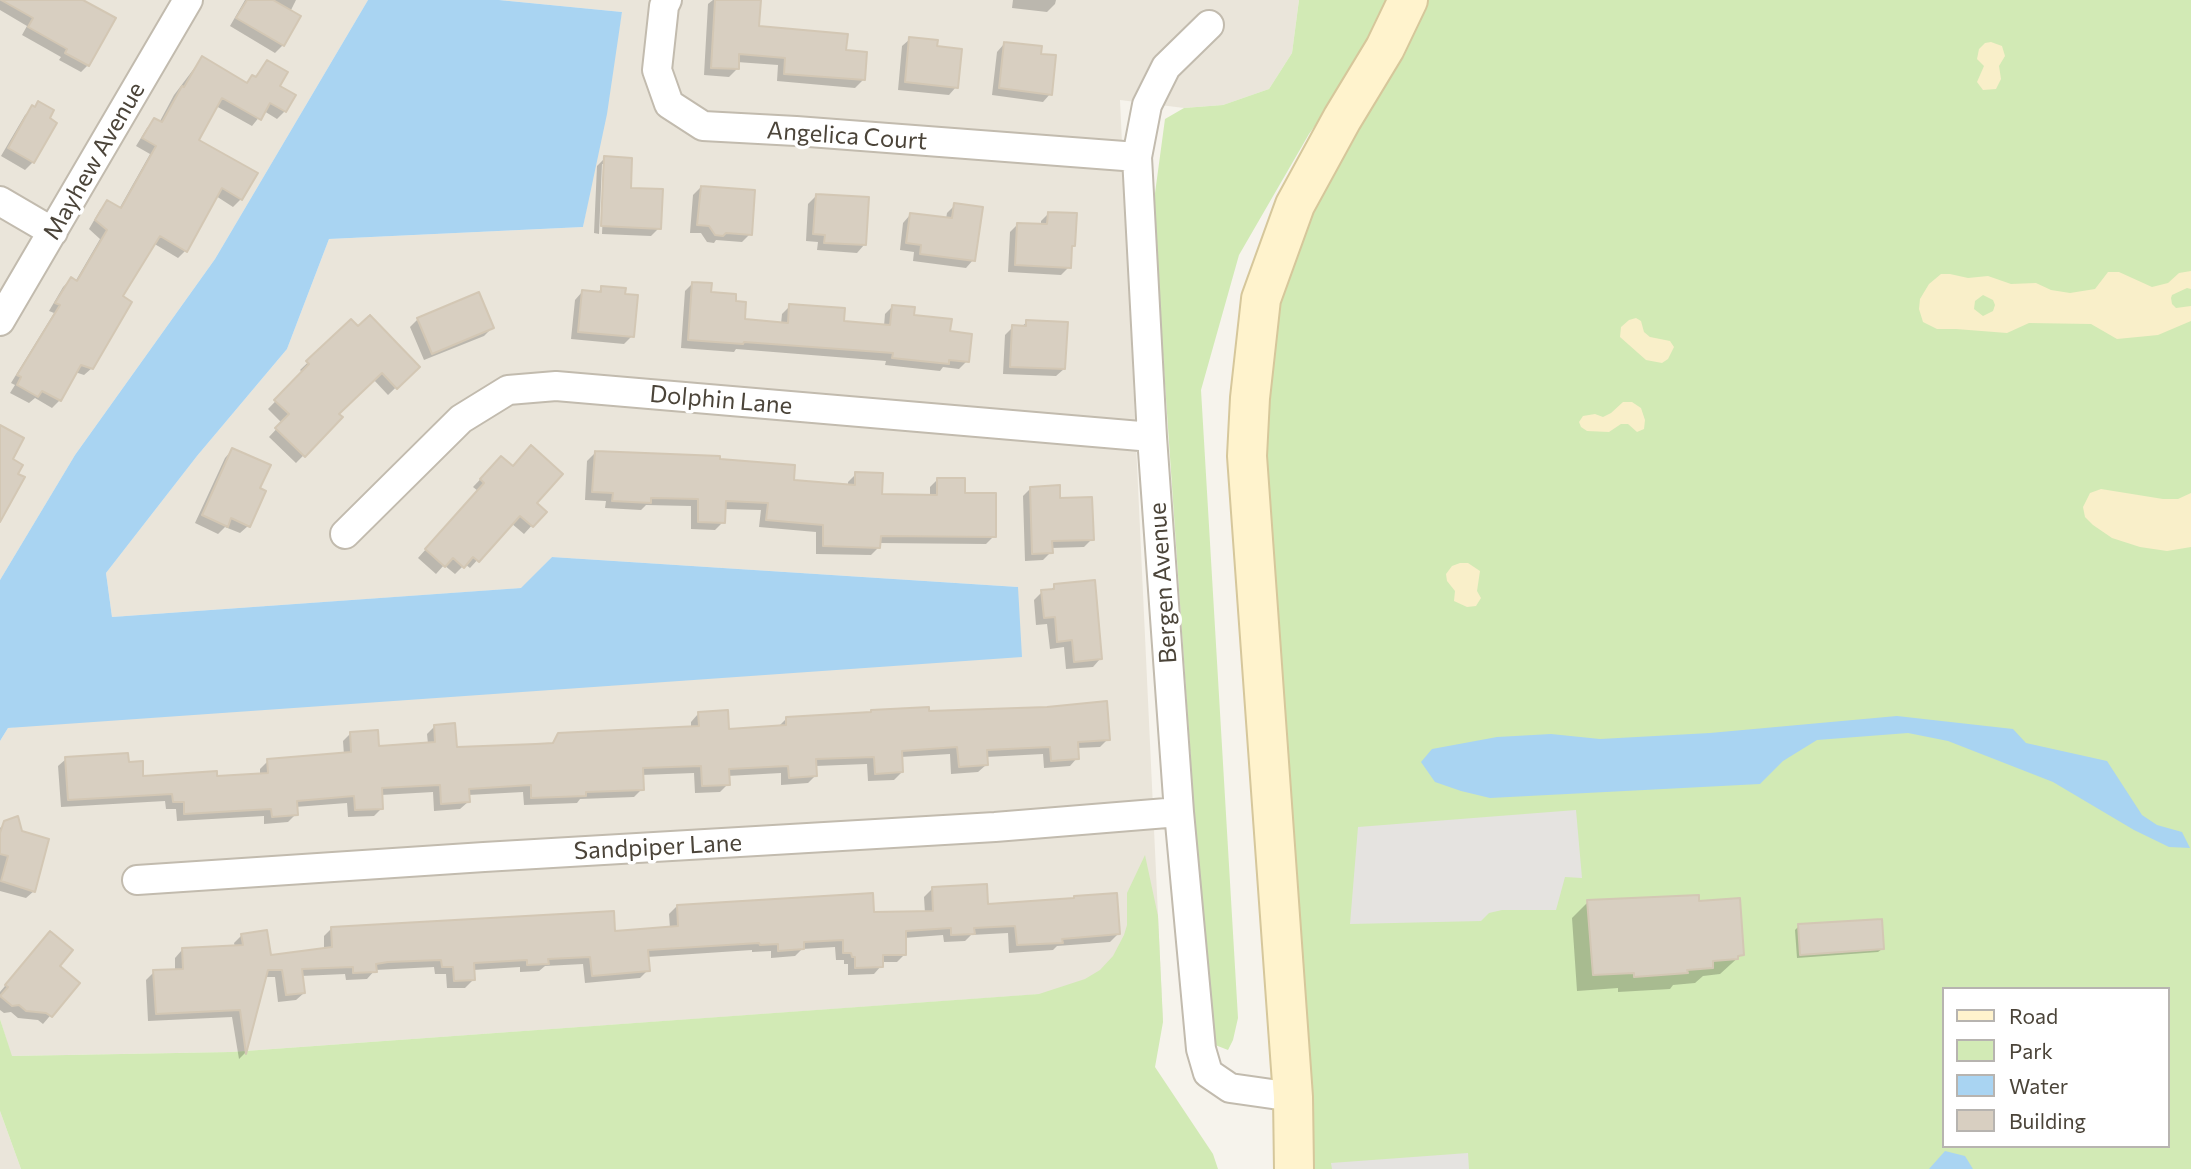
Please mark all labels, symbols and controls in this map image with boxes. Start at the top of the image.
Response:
street label: Mayhew Avenue [37,77,151,245]
street label: Angelica Court [766,116,928,156]
street label: Dolphin Lane [648,379,794,421]
street label: Bergen Avenue [1143,501,1183,665]
street label: Sandpiper Lane [573,828,743,866]
legend [1942,987,2170,1148]
text: Road [2009,1003,2058,1028]
text: Park [2009,1038,2053,1063]
text: Water [2009,1073,2068,1098]
text: Building [2009,1108,2086,1133]

